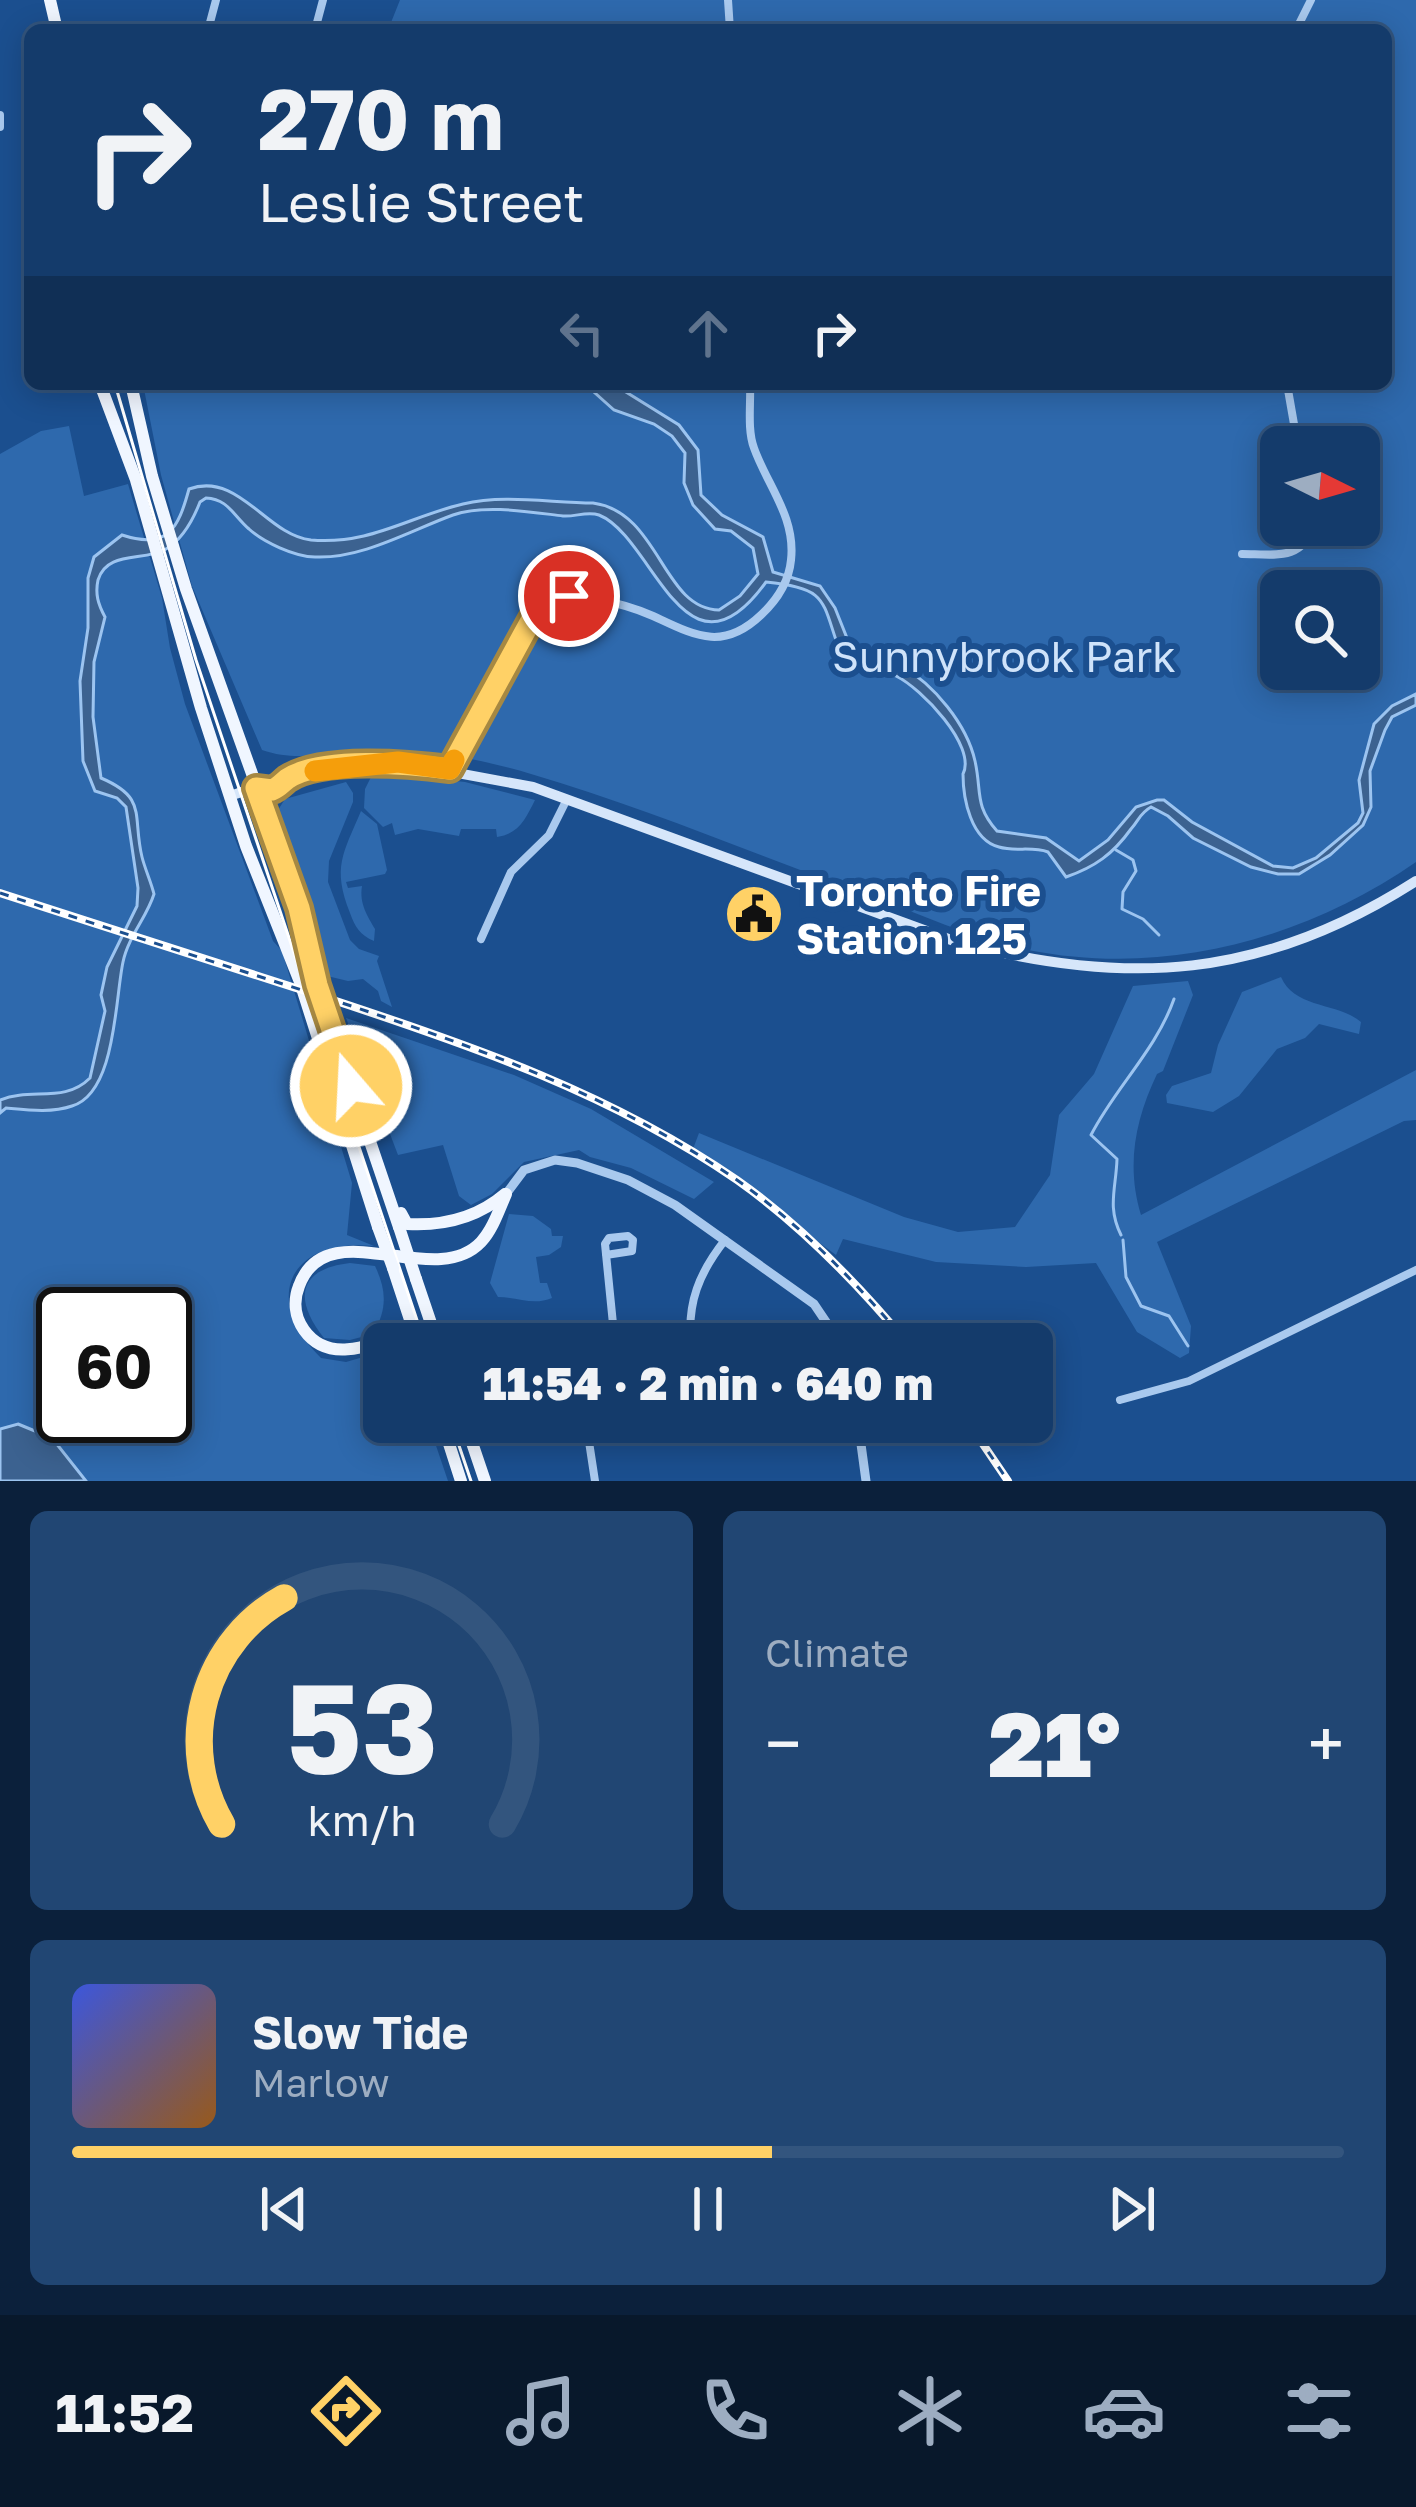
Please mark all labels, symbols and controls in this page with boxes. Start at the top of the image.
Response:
text: 270 m [258,68,504,168]
icon: right [60,72,216,228]
text: Leslie Street [258,169,585,234]
icon: left [549,300,615,366]
icon: ahead [675,300,741,366]
icon: right [801,300,867,366]
north arrow [1260,426,1380,546]
map controls [1260,426,1380,690]
pin [518,545,620,647]
icon: arrive [536,563,602,629]
button: search [1260,570,1380,690]
park label: Sunnybrook Park [832,631,1176,681]
place label: Toronto Fire Station 125 [796,865,1041,963]
public building icon: Toronto Fire Station 125 [723,883,785,945]
position arrow [288,1023,414,1149]
speed limit sign: 60 [36,1287,192,1443]
text: 11:54 · 2 min · 640 m [483,1356,933,1410]
text: Climate [765,1629,909,1676]
text: 53 [285,1651,438,1800]
text: 21° [988,1689,1121,1797]
text: − [765,1703,801,1783]
text: + [1308,1703,1344,1783]
text: km/h [307,1793,416,1844]
text: Slow Tide [252,2005,468,2059]
text: Marlow [252,2059,389,2106]
icon: previous [251,2176,317,2242]
icon: pause [675,2176,741,2242]
icon: next [1099,2176,1165,2242]
icon: directions [304,2369,388,2453]
icon: music [499,2369,583,2453]
icon: phone [693,2369,777,2453]
icon: climate [888,2369,972,2453]
icon: car [1082,2369,1166,2453]
icon: filters [1277,2369,1361,2453]
text: 11:52 [55,2379,194,2444]

